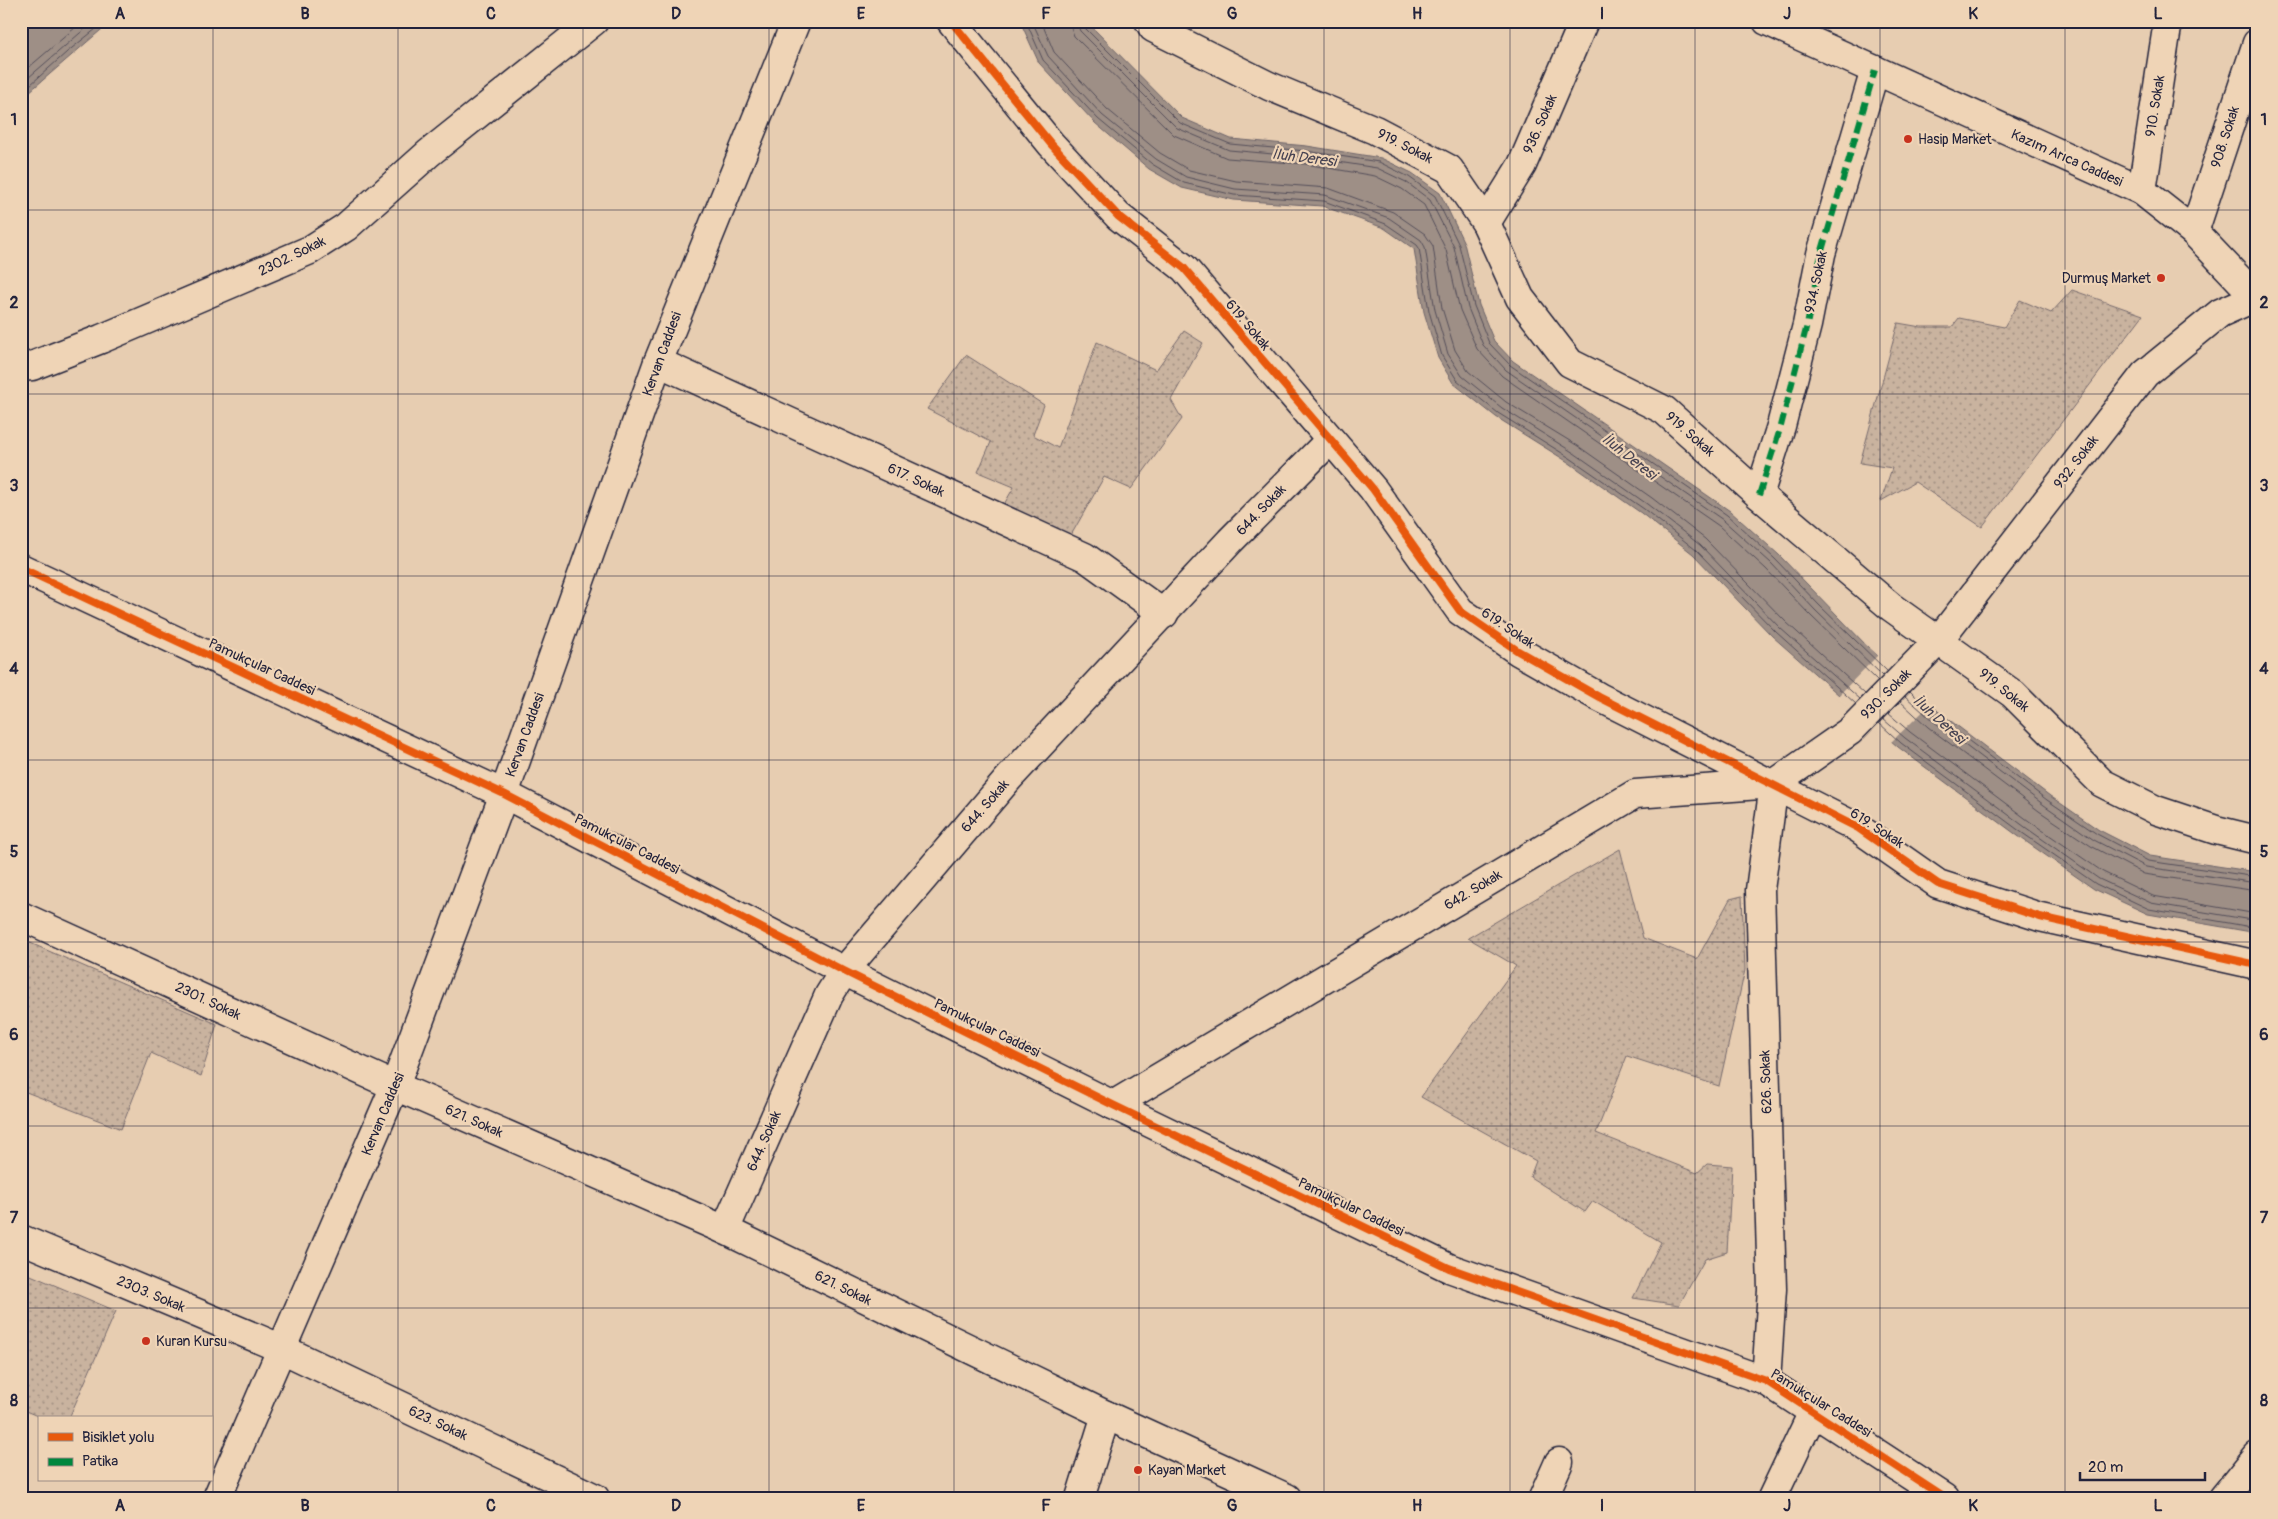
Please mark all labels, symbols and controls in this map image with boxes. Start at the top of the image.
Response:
text: A [115,4,126,24]
text: B [300,4,310,24]
text: C [486,4,496,24]
text: D [671,4,681,24]
text: E [857,4,866,24]
text: F [1041,4,1051,24]
text: G [1227,4,1238,24]
text: H [1412,4,1422,24]
text: I [1600,4,1604,24]
text: J [1783,4,1791,24]
text: K [1968,4,1978,24]
text: L [2153,4,2163,24]
street label: 910. Sokak [2142,74,2168,138]
street label: 936. Sokak [1519,92,1561,156]
street label: 908. Sokak [2207,104,2243,170]
text: 1 [11,110,17,130]
text: 1 [2261,110,2267,130]
street label: 919. Sokak [1374,125,1436,167]
street label: Kazım Arıca Caddesi [2008,126,2126,191]
place label: Hasip Market [1918,131,1992,148]
marker: Hasip Market [1902,133,1914,145]
water label: İluh Deresi [1271,145,1339,172]
street label: 2302. Sokak [256,232,328,280]
street label: 934. Sokak [1801,249,1831,315]
place label: Durmuş Market [2062,270,2151,287]
marker: Durmuş Market [2155,272,2167,284]
text: 2 [10,293,19,313]
text: 2 [2260,293,2269,313]
street label: 619. Sokak [1222,296,1274,354]
street label: Kervan Caddesi [639,309,685,398]
street label: 919. Sokak [1662,408,1718,460]
water label: İluh Deresi [1598,430,1662,486]
street label: 932. Sokak [2050,432,2102,492]
street label: 617. Sokak [885,459,947,501]
text: 3 [10,476,19,496]
text: 3 [2260,476,2269,496]
street label: 644. Sokak [1233,481,1290,539]
street label: 619. Sokak [1478,604,1538,652]
street label: Pamukçular Caddesi [206,635,319,699]
text: 4 [9,659,19,679]
text: 4 [2259,659,2269,679]
street label: 930. Sokak [1857,665,1915,723]
street label: 919. Sokak [1975,665,2033,716]
street label: Kervan Caddesi [502,690,548,779]
water label: İluh Deresi [1909,691,1971,750]
street label: 644. Sokak [957,776,1013,836]
street label: 619. Sokak [1847,804,1907,852]
street label: Pamukçular Caddesi [572,810,683,878]
text: 5 [10,842,19,862]
text: 5 [2260,842,2269,862]
street label: 642. Sokak [1441,866,1505,914]
street label: 2301. Sokak [173,978,244,1024]
street label: Pamukçular Caddesi [931,995,1043,1061]
text: 6 [9,1025,19,1045]
text: 6 [2259,1025,2269,1045]
street label: 626. Sokak [1756,1050,1776,1114]
street label: Kervan Caddesi [358,1070,408,1158]
street label: 621. Sokak [442,1101,506,1141]
street label: 644. Sokak [743,1108,785,1174]
street label: Pamukçular Caddesi [1295,1174,1407,1240]
text: 7 [10,1208,19,1228]
text: 7 [2260,1208,2269,1228]
street label: 621. Sokak [812,1267,874,1309]
street label: 2303. Sokak [114,1272,188,1316]
place label: Kuran Kursu [156,1333,227,1350]
marker: Kuran Kursu [140,1335,152,1347]
street label: Pamukçular Caddesi [1767,1365,1875,1441]
text: 8 [10,1391,18,1411]
text: 8 [2260,1391,2268,1411]
street label: 623. Sokak [406,1402,470,1444]
legend [38,1416,212,1482]
text: Bisiklet yolu [82,1428,155,1447]
scale bar [2080,1449,2206,1481]
text: Patika [82,1452,118,1471]
text: 20 m [2088,1458,2123,1477]
place label: Kayan Market [1148,1462,1226,1479]
marker: Kayan Market [1132,1464,1144,1476]
text: A [115,1496,126,1516]
text: B [300,1496,310,1516]
text: C [486,1496,496,1516]
text: D [671,1496,681,1516]
text: E [857,1496,866,1516]
text: F [1041,1496,1051,1516]
text: G [1227,1496,1238,1516]
text: H [1412,1496,1422,1516]
text: I [1600,1496,1604,1516]
text: J [1783,1496,1791,1516]
text: K [1968,1496,1978,1516]
text: L [2153,1496,2163,1516]

